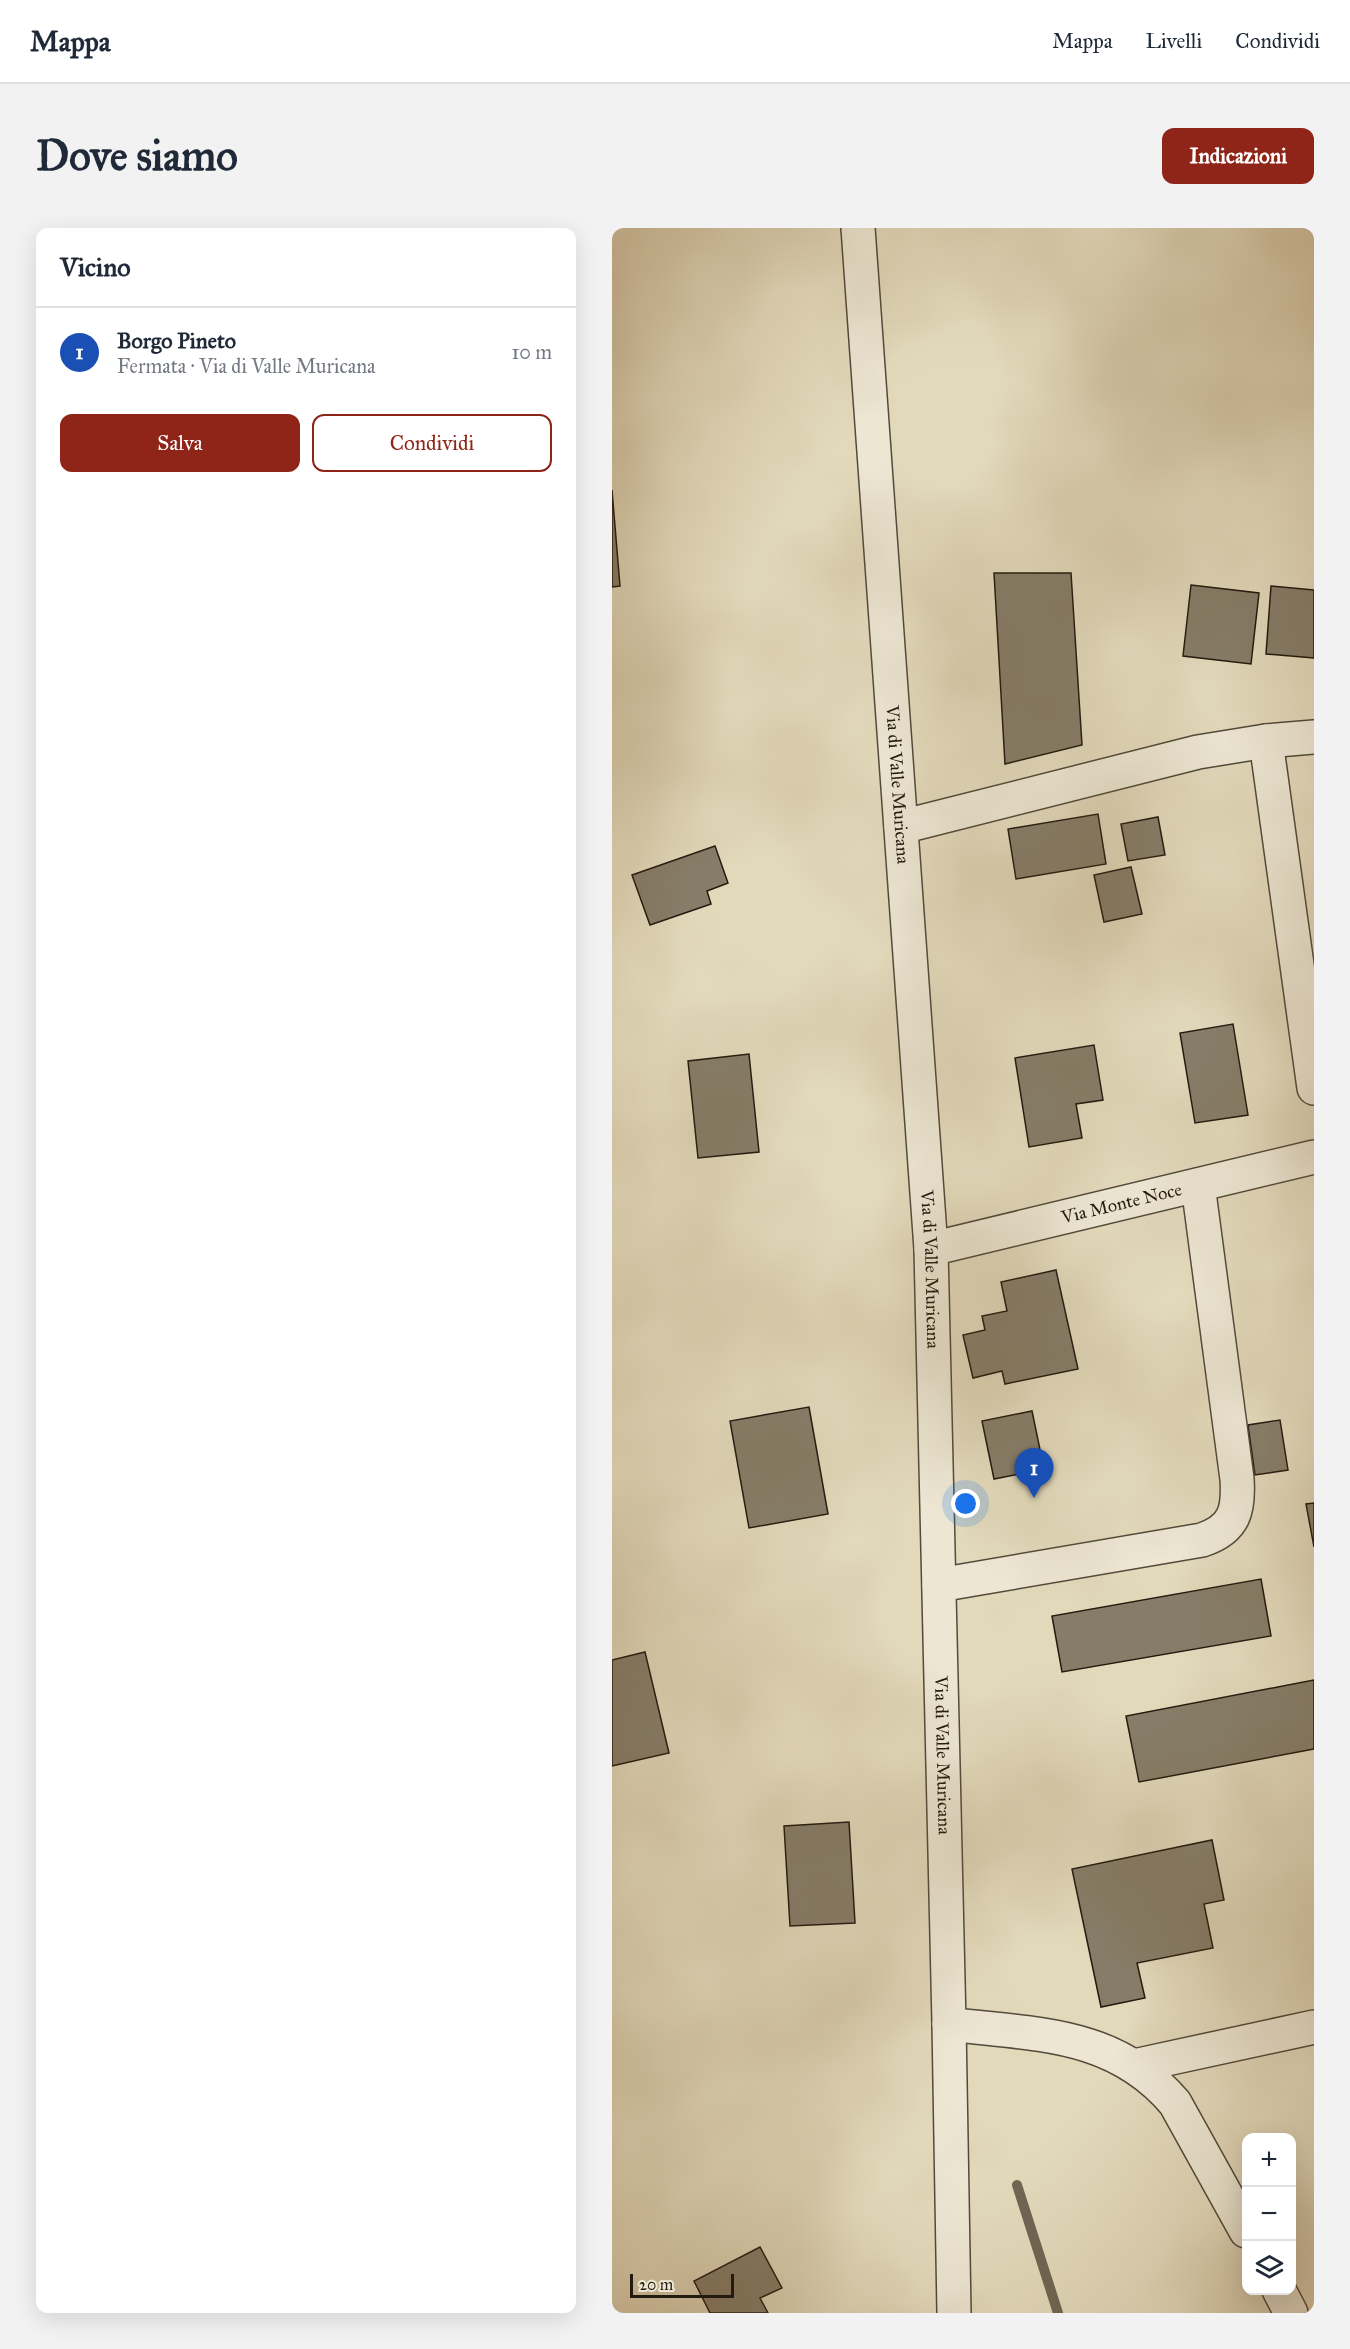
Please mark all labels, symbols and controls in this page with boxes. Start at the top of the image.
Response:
text: Mappa [30,24,111,59]
text: Mappa [1052,28,1113,54]
text: Livelli [1146,28,1202,54]
text: Condividi [1235,28,1320,54]
button: Indicazioni [1162,128,1314,184]
text: Dove siamo [36,130,238,182]
text: Vicino [60,251,131,283]
text: Borgo Pineto [117,327,236,354]
text: 1 [76,340,83,364]
text: 10 m [511,340,552,364]
text: Fermata · Via di Valle Muricana [117,354,376,378]
button: Salva [60,414,300,472]
button: Condividi [312,414,552,472]
street label: Via di Valle Muricana [881,704,914,865]
street label: Via Monte Noce [1058,1178,1184,1229]
street label: Via di Valle Muricana [916,1188,944,1349]
pin: 1 [1014,1448,1054,1498]
your location [951,1489,980,1518]
street label: Via di Valle Muricana [930,1675,956,1835]
map controls [1242,2133,1296,2295]
button: + [1242,2133,1296,2187]
button: − [1242,2187,1296,2241]
button: layers [1242,2241,1296,2295]
scale bar [630,2271,734,2298]
text: 20 m [639,2275,673,2294]

